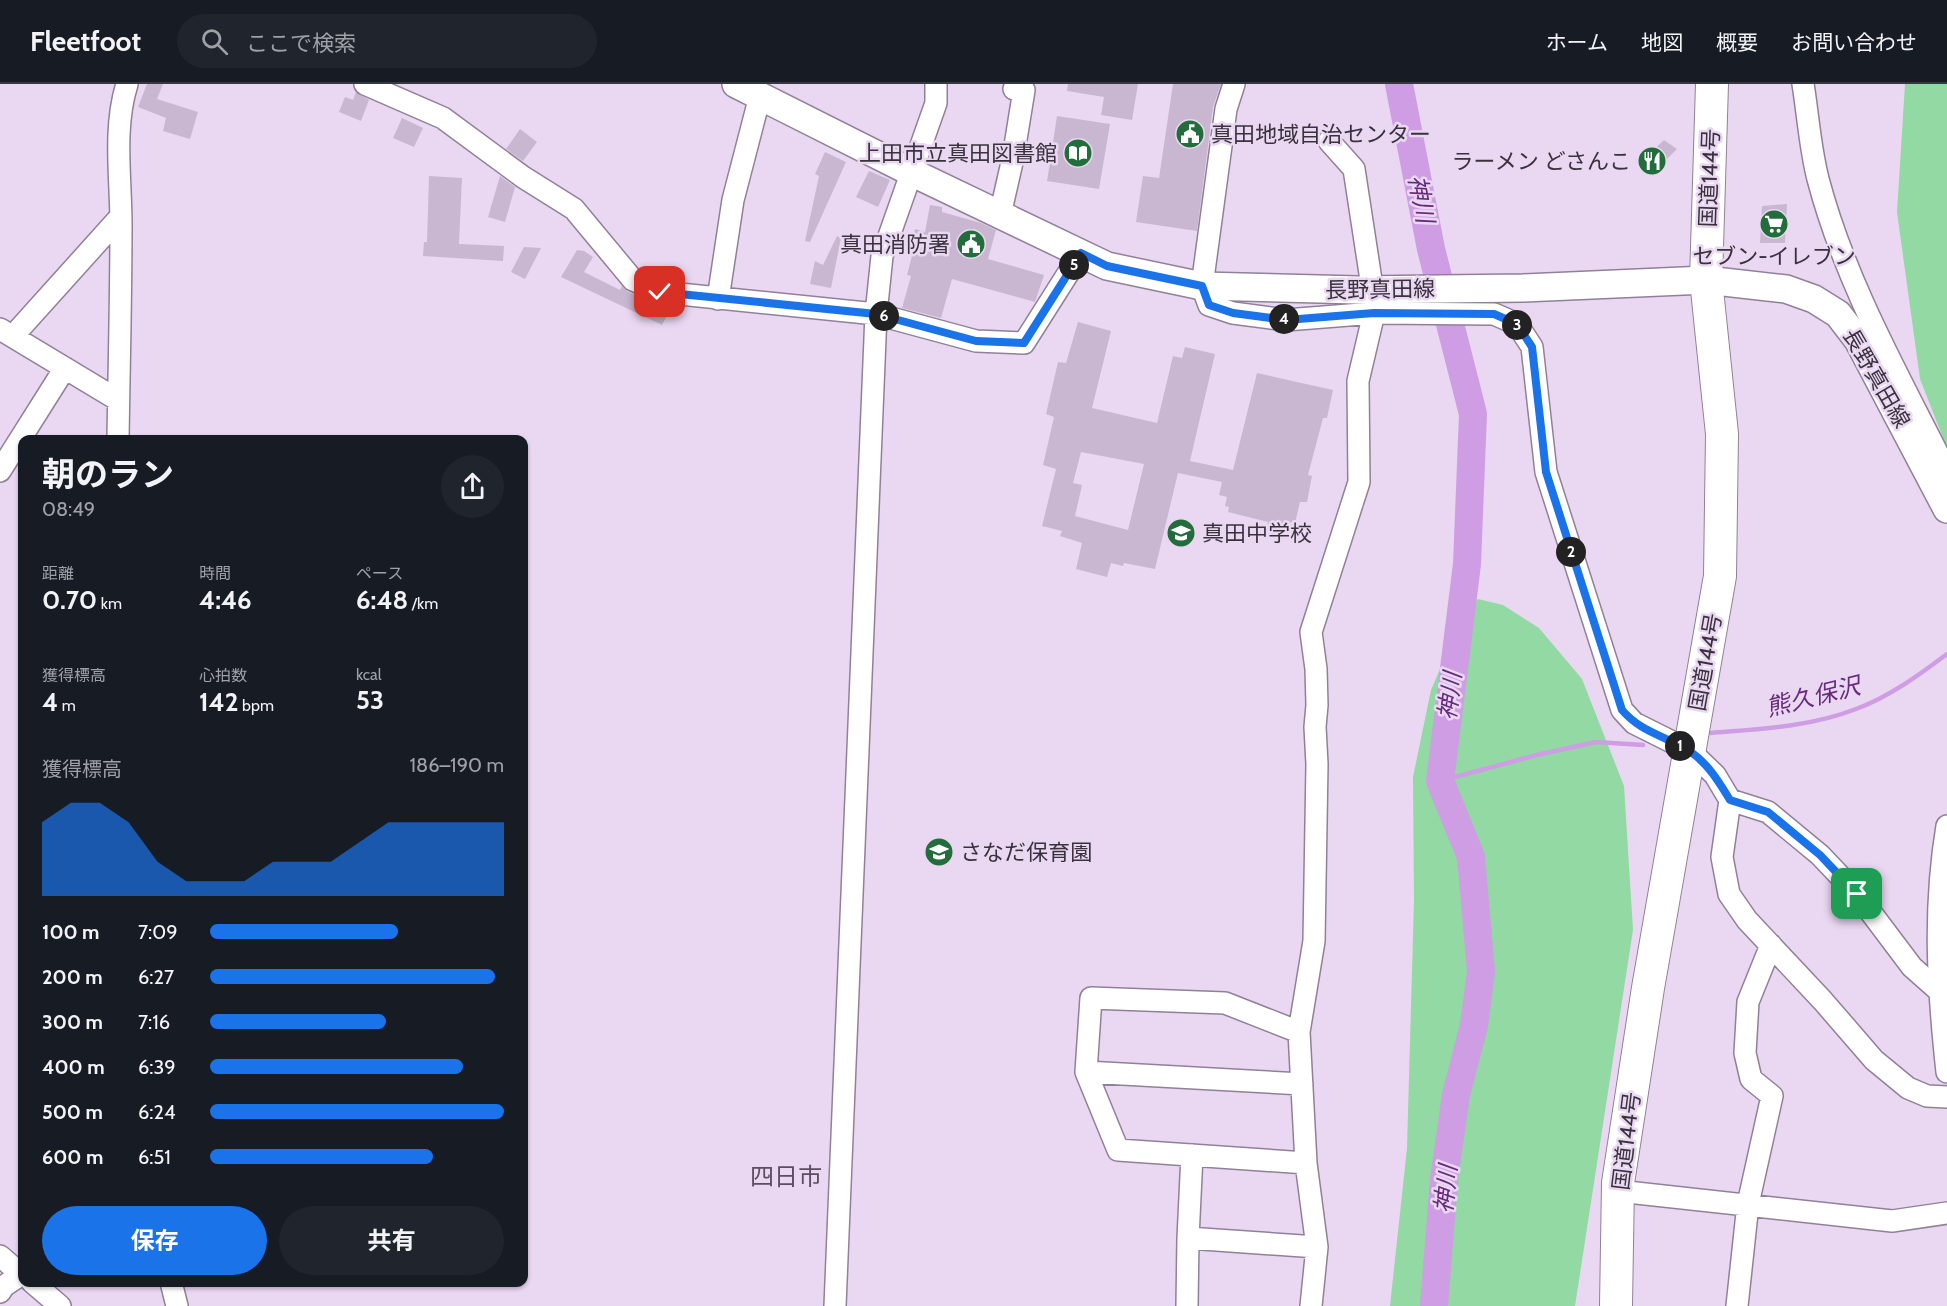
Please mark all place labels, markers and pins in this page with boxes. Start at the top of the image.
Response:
public building icon: 真田地域自治センター [1174,118,1206,150]
place label: 真田地域自治センター [1211,121,1431,148]
library icon: 上田市立真田図書館 [1062,137,1094,169]
place label: 上田市立真田図書館 [859,140,1057,167]
restaurant icon: ラーメン どさんこ [1636,145,1668,177]
place label: ラーメン どさんこ [1452,148,1631,175]
supermarket icon: セブン-イレブン [1758,208,1790,240]
public building icon: 真田消防署 [955,228,987,260]
place label: 真田消防署 [840,231,950,258]
place label: セブン-イレブン [1692,243,1856,270]
pin: 5 [1059,250,1089,280]
pin [634,266,685,317]
pin: 6 [869,301,899,331]
pin: 4 [1269,304,1299,334]
pin: 3 [1502,310,1532,340]
school or university icon: 真田中学校 [1165,517,1197,549]
place label: 真田中学校 [1202,520,1312,547]
pin: 2 [1556,537,1586,567]
pin: 1 [1665,731,1695,761]
school or university icon: さなだ保育園 [923,836,955,868]
place label: さなだ保育園 [960,839,1092,866]
pin [1831,868,1882,919]

